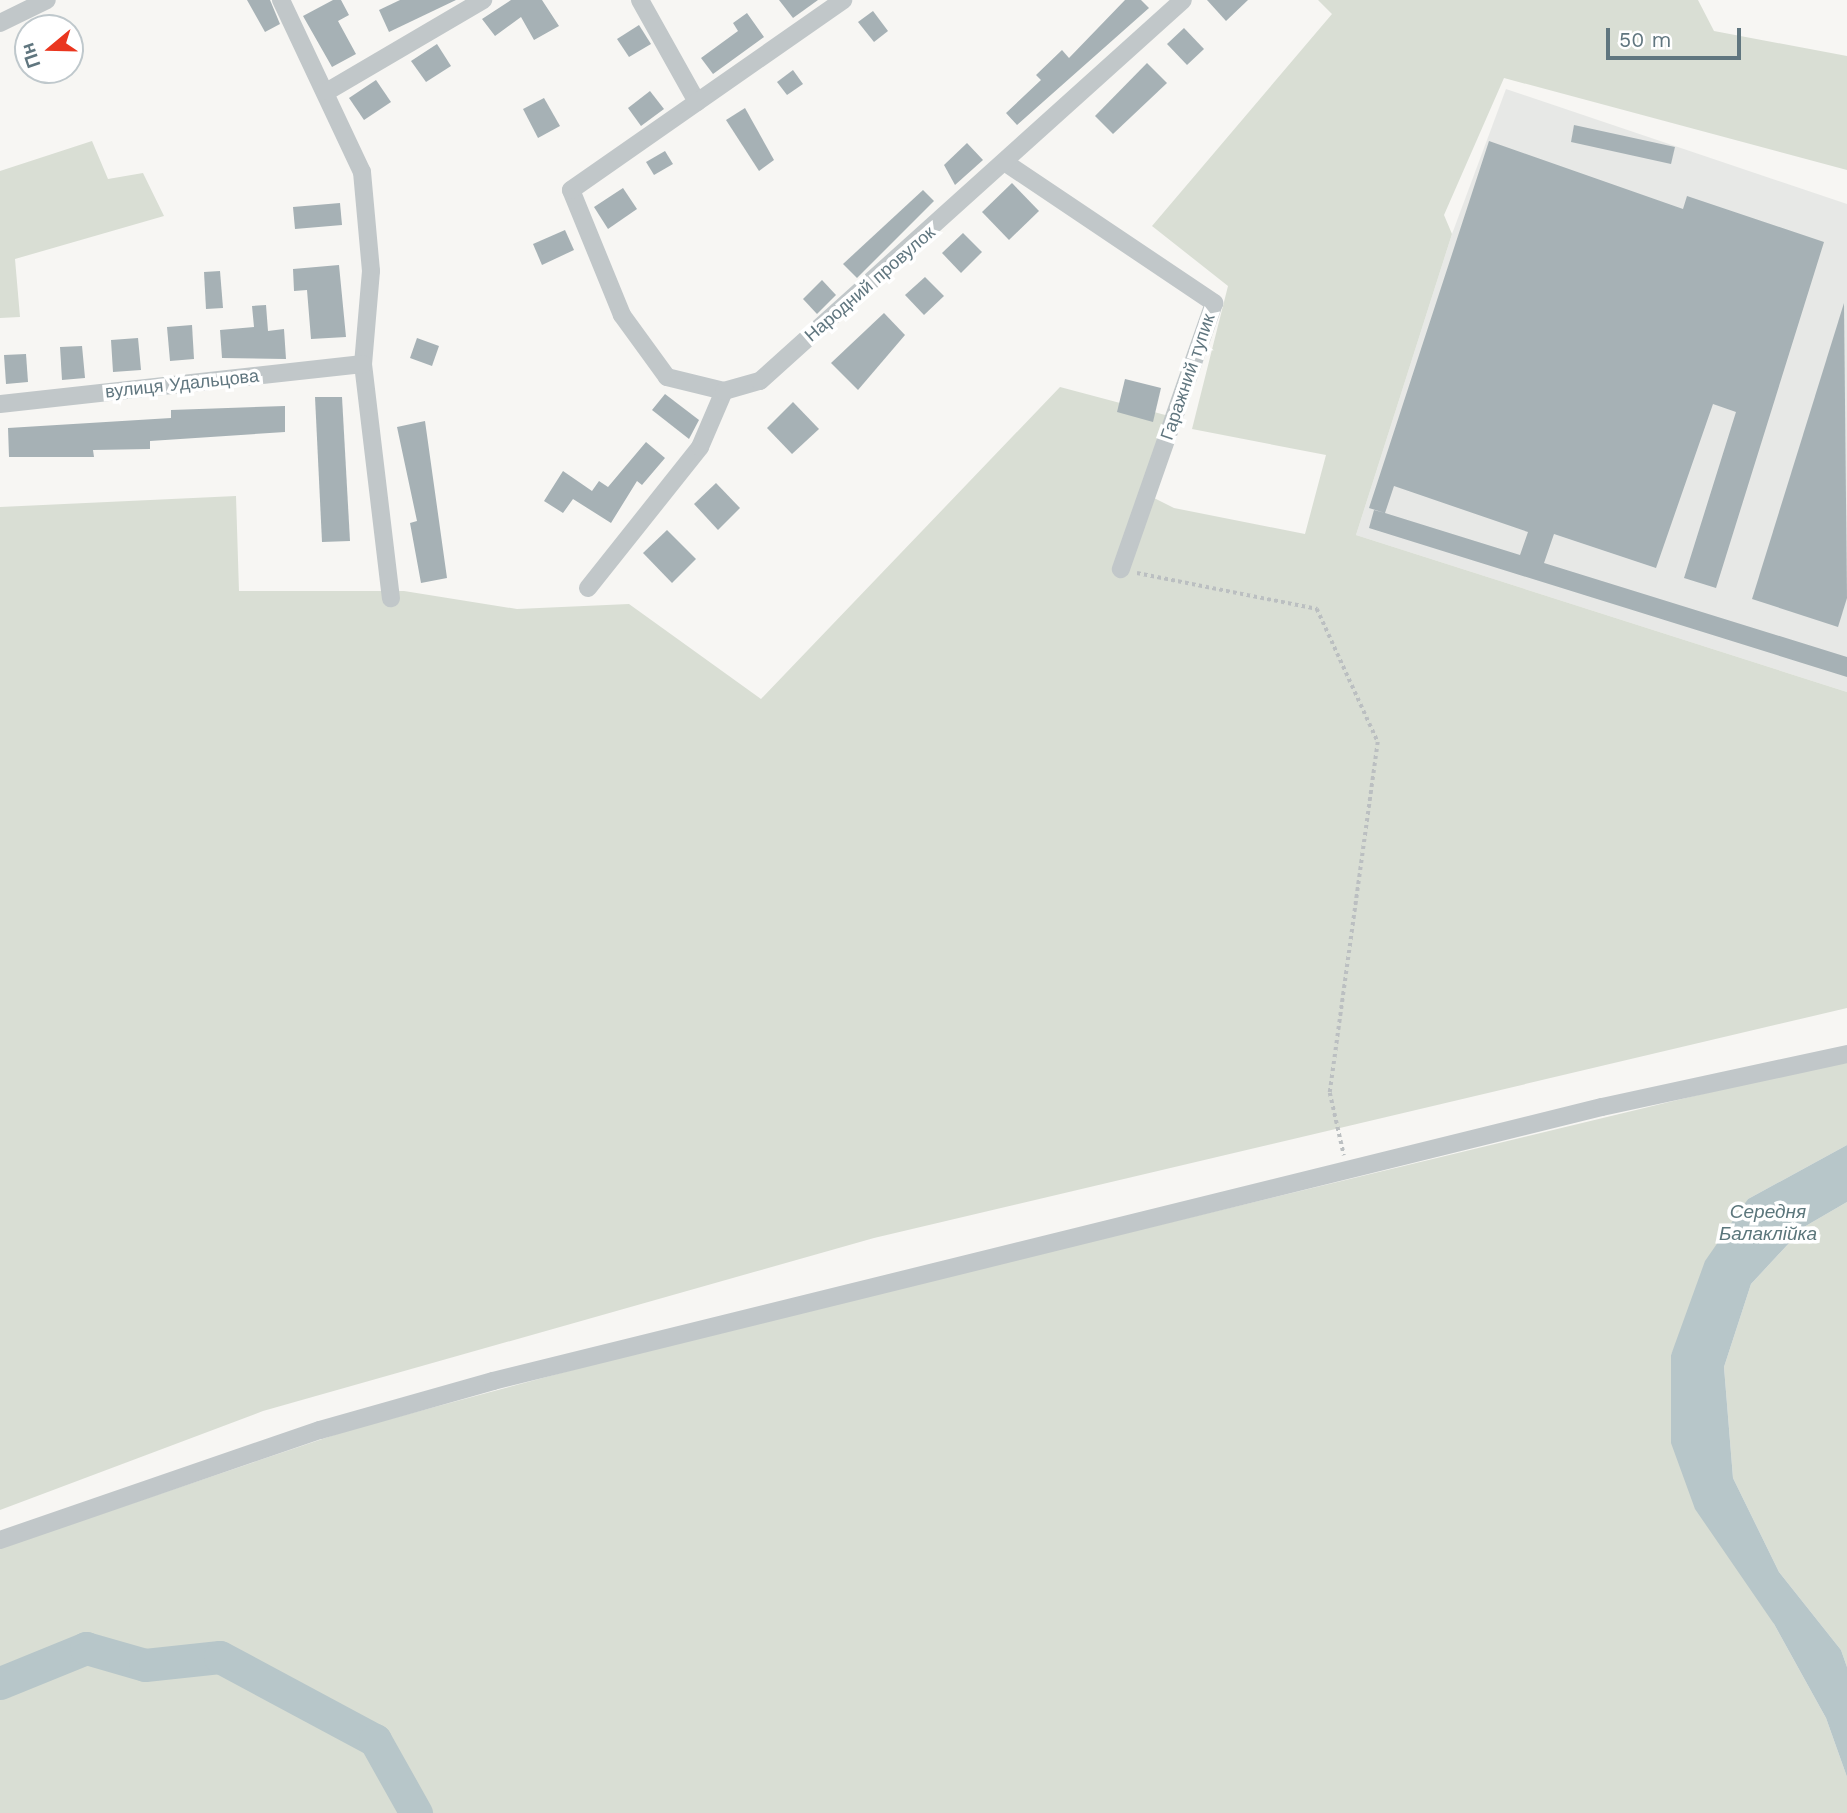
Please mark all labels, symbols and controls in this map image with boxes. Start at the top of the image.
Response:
north arrow [14,14,84,84]
scale bar [1609,14,1744,58]
text: 50 m [1619,27,1671,52]
text: Пн [16,40,46,71]
street label: Народний провулок [800,222,940,346]
street label: Гаражний тупик [1156,311,1220,443]
street label: вулиця Удальцова [104,365,260,403]
water label: Середня Балаклійка [1719,1201,1817,1245]

